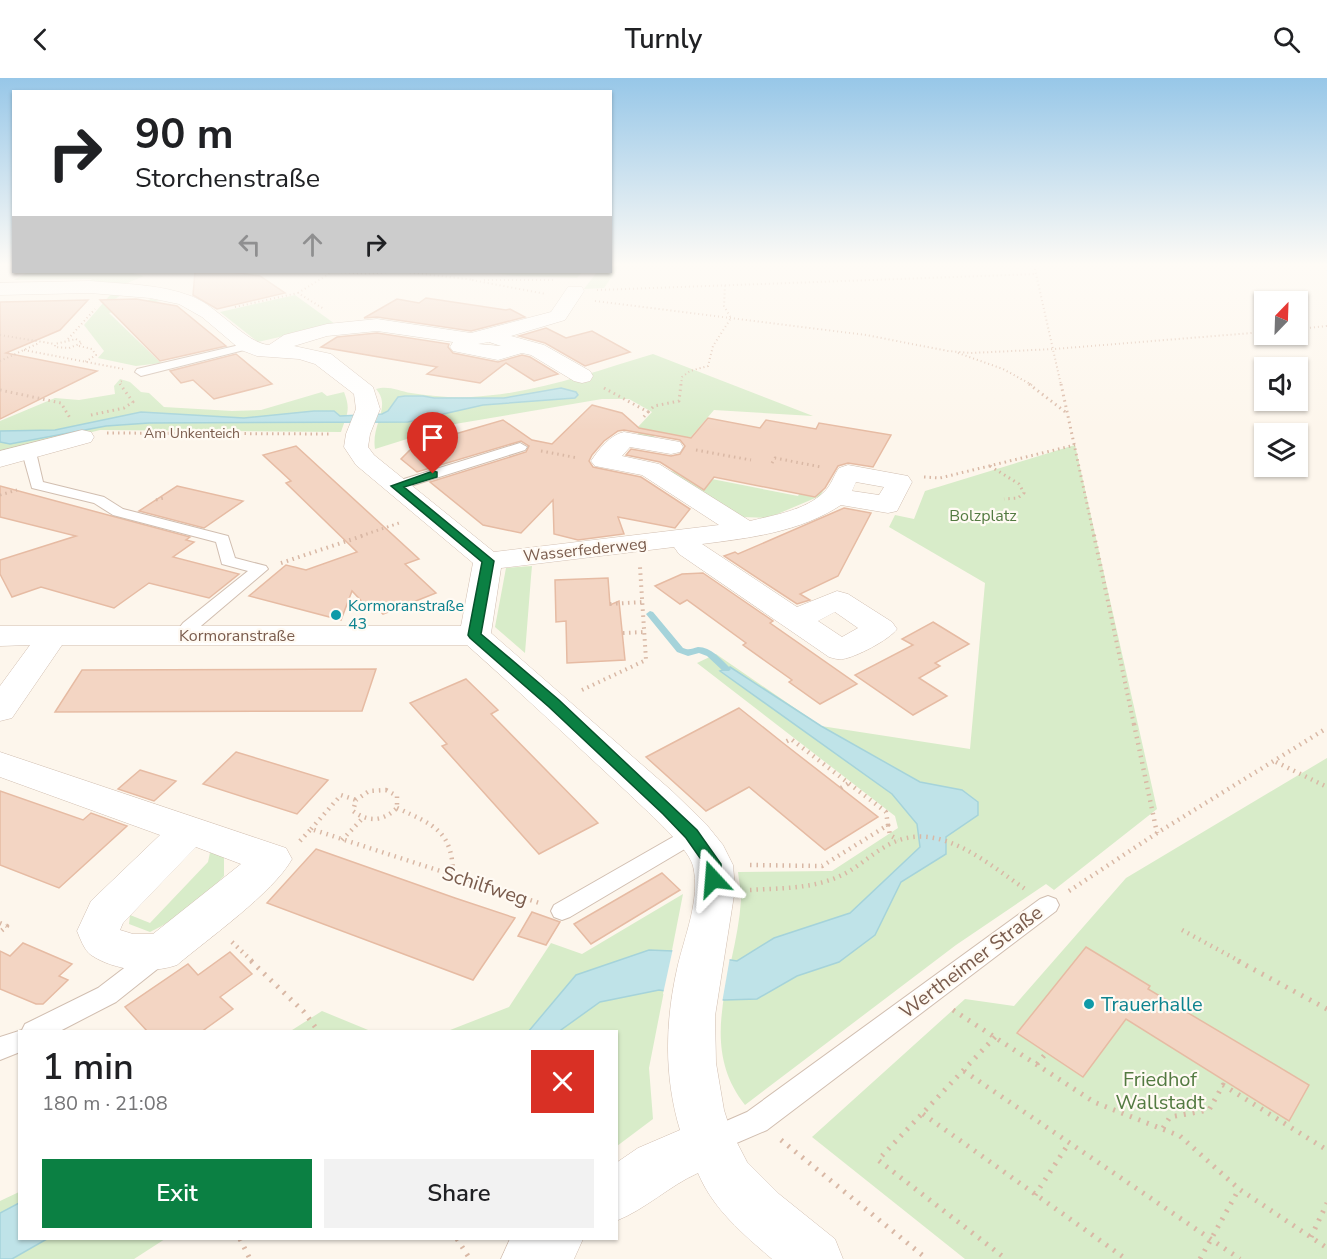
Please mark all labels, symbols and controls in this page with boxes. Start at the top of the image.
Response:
text: Turnly [625,21,702,58]
icon: back [24,23,57,56]
icon: search [1270,23,1303,56]
text: 90 m [135,106,234,163]
icon: right [36,114,114,192]
text: Storchenstraße [135,160,320,197]
icon: left [233,228,266,261]
icon: ahead [296,228,329,261]
icon: right [359,228,392,261]
north arrow [1254,291,1308,345]
map controls [1254,291,1308,477]
button: sound [1254,357,1308,411]
pin [407,412,458,474]
icon: arrive [416,421,449,454]
button: layers [1254,423,1308,477]
street label: Am Unkenteich [144,424,240,443]
park label: Bolzplatz [949,505,1017,527]
street label: Wasserfederweg [522,533,648,567]
place label: Kormoranstraße 43 [348,595,464,635]
marker: Kormoranstraße 43 [329,608,343,622]
street label: Kormoranstraße [179,625,295,647]
position arrow [681,847,745,911]
street label: Schilfweg [439,859,531,913]
street label: Wertheimer Straße [894,899,1048,1025]
place label: Trauerhalle [1101,991,1203,1018]
marker: Trauerhalle [1082,997,1096,1011]
text: 1 min [42,1043,134,1092]
button: close [531,1050,594,1113]
park label: Friedhof Wallstadt [1116,1066,1205,1116]
text: 180 m · 21:08 [42,1090,168,1117]
button: Exit [42,1159,312,1228]
button: Share [324,1159,594,1228]

